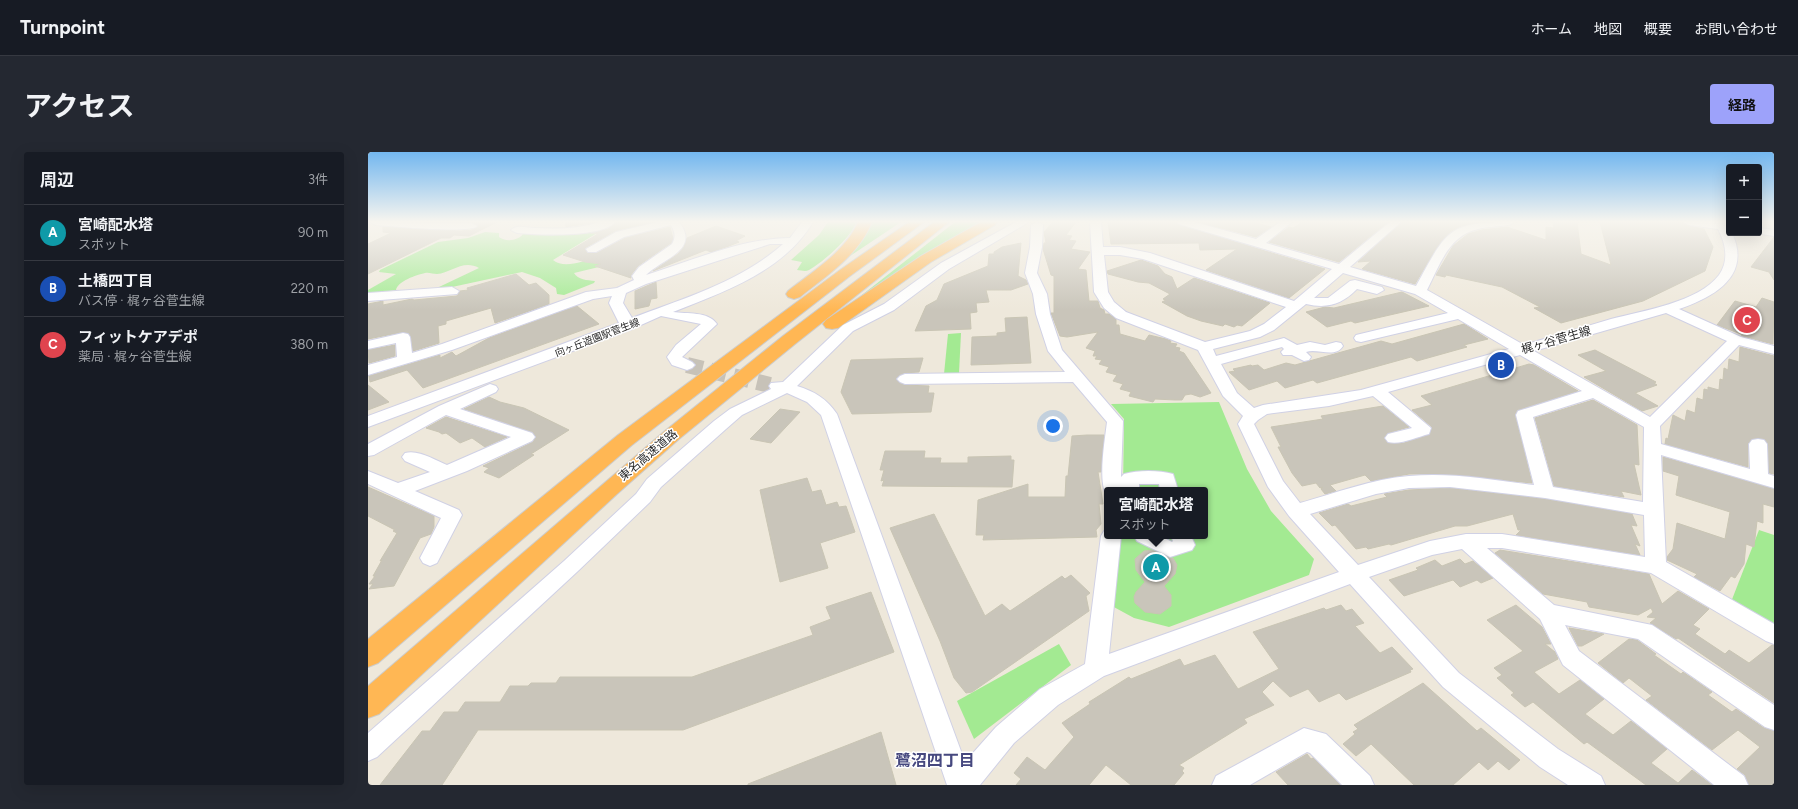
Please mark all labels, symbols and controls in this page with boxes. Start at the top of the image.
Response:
text: Turnpoint [20,16,105,39]
text: ホーム [1530,21,1572,38]
text: 地図 [1594,21,1622,38]
text: 概要 [1644,21,1672,38]
text: お問い合わせ [1694,21,1778,38]
button: 経路 [1710,84,1774,124]
text: アクセス [24,89,135,123]
map controls [1726,164,1762,236]
button: + [1726,164,1762,200]
text: 周辺 [40,170,74,190]
text: 3件 [308,172,328,187]
button: − [1726,200,1762,236]
text: 宮崎配水塔 [78,216,153,234]
text: A [48,225,58,240]
text: 90 m [298,225,328,240]
text: スポット [78,237,130,252]
text: 土橋四丁目 [78,272,153,290]
text: B [49,281,57,296]
text: 220 m [291,281,328,296]
text: バス停 · 梶ヶ谷菅生線 [78,293,205,308]
pin: C [1734,305,1760,335]
street label: 向ヶ丘遊園駅菅生線 [553,315,642,360]
street label: 梶ヶ谷菅生線 [1519,323,1593,357]
text: フィットケアデポ [78,328,198,346]
text: C [48,337,58,352]
text: 380 m [290,337,328,352]
text: 薬局 · 梶ヶ谷菅生線 [78,349,192,364]
pin: B [1488,350,1514,380]
your location [1043,416,1063,436]
street label: 東名高速道路 [616,426,680,484]
popup [1104,487,1208,539]
text: 宮崎配水塔 [1118,496,1194,514]
text: スポット [1118,517,1171,532]
pin: A [1143,552,1169,582]
district label: 鷺沼四丁目 [895,751,975,770]

